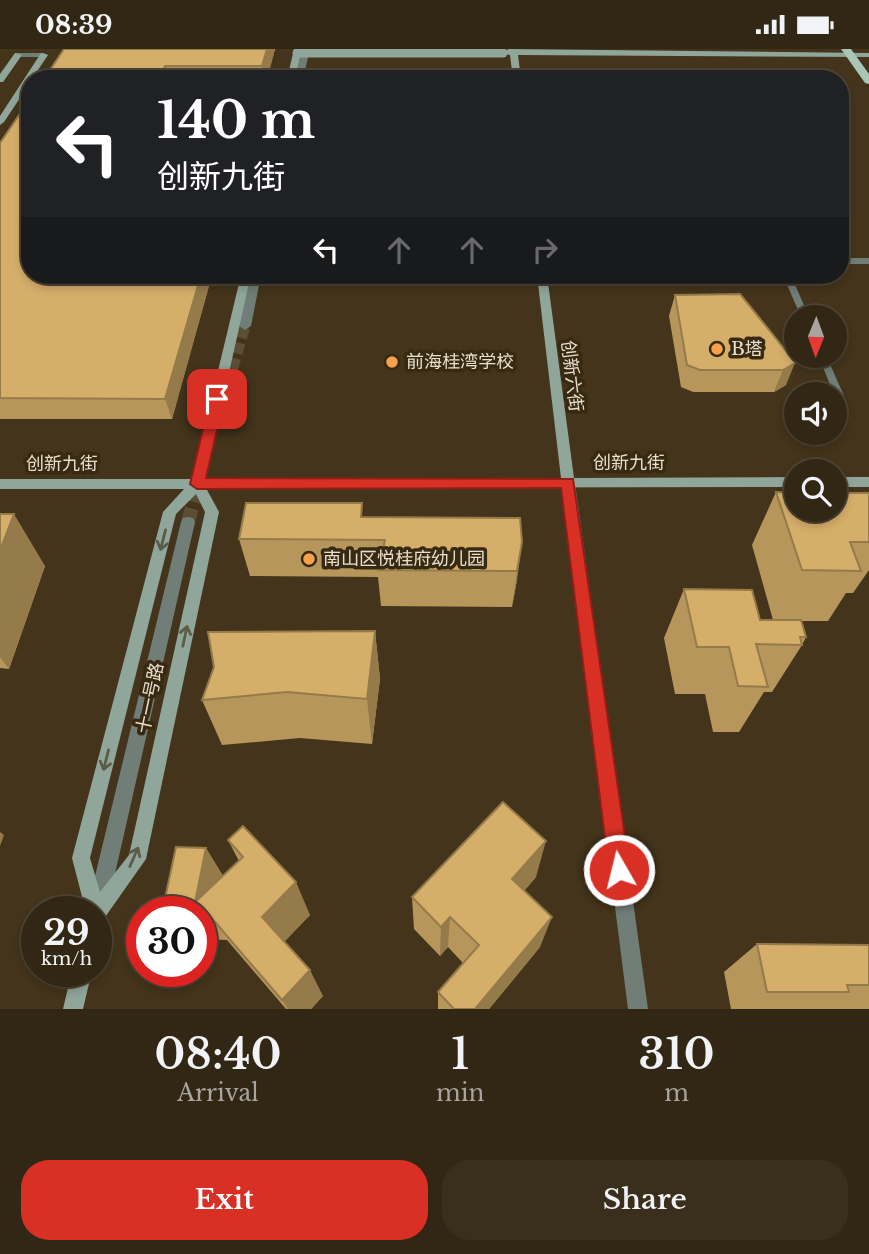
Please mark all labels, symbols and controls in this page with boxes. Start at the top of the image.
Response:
text: 08:39 [35,9,113,41]
text: 140 m [157,90,315,151]
icon: left [42,98,133,189]
text: 创新九街 [157,157,285,197]
icon: left [307,231,345,269]
icon: ahead [380,231,418,269]
icon: ahead [453,231,491,269]
icon: right [526,231,564,269]
north arrow [784,305,847,367]
map controls [784,305,847,522]
place label: B塔 [731,338,763,360]
street label: 创新六街 [557,339,587,413]
marker: B塔 [709,341,725,357]
place label: 前海桂湾学校 [406,351,514,373]
marker: 前海桂湾学校 [384,354,400,370]
pin [187,369,247,429]
icon: arrive [198,380,236,418]
button: sound [784,382,847,445]
street label: 创新九街 [593,452,665,474]
street label: 创新九街 [26,453,98,475]
button: search [784,459,847,522]
one-way arrow [156,528,169,551]
place label: 南山区悦桂府幼儿园 [323,548,485,570]
marker: 南山区悦桂府幼儿园 [301,551,317,567]
one-way arrow [179,625,193,648]
street label: 十一号路 [132,660,168,736]
one-way arrow [99,748,112,771]
position arrow [582,833,656,907]
one-way arrow [129,847,142,868]
speed limit sign: 30 [126,896,217,987]
text: 29 [43,911,90,954]
text: km/h [41,948,92,970]
text: 08:40 [154,1028,282,1080]
text: 1 [451,1028,469,1080]
text: 310 [639,1028,715,1080]
text: Arrival [177,1079,259,1107]
text: min [436,1079,484,1107]
text: m [664,1079,689,1107]
button: Exit [21,1160,428,1240]
button: Share [442,1160,848,1240]

